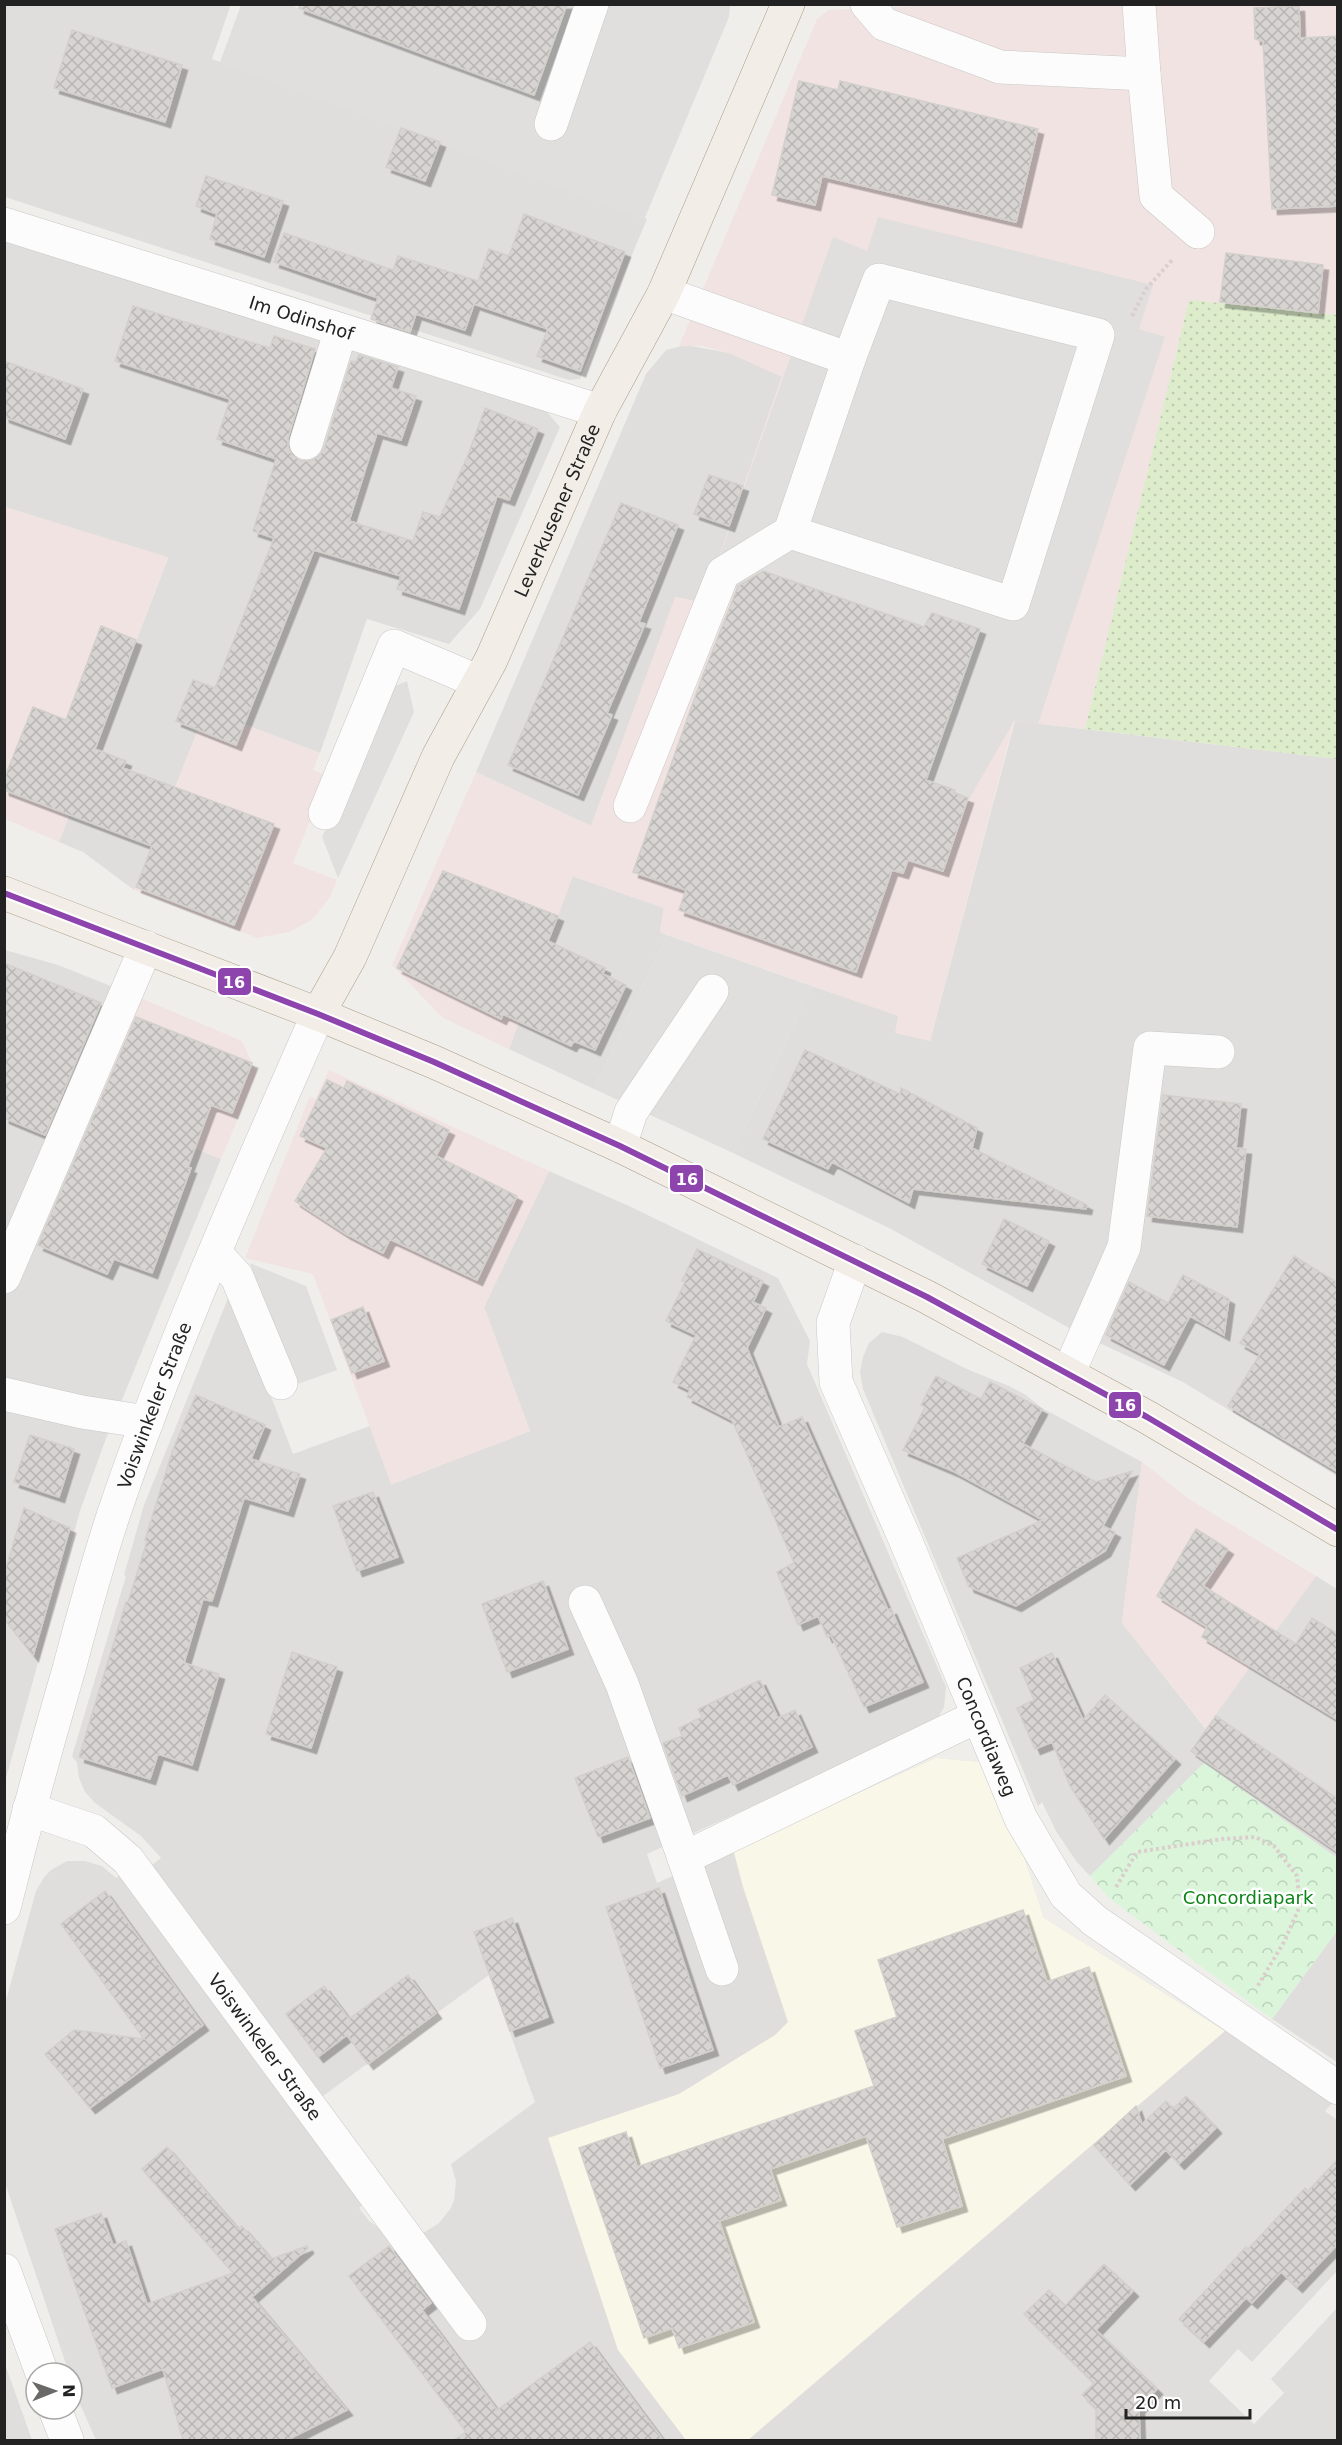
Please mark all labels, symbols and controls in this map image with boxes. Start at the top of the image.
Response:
street label: Im Odinshof [247,291,357,344]
street label: Leverkusener Straße [510,420,604,600]
line badge: 16 [217,967,252,996]
text: 16 [223,973,245,992]
line badge: 16 [669,1164,704,1193]
text: 16 [676,1170,698,1189]
street label: Voiswinkeler Straße [113,1319,195,1492]
line badge: 16 [1108,1391,1142,1419]
text: 16 [1114,1396,1136,1415]
street label: Concordiaweg [953,1673,1021,1799]
park label: Concordiapark [1183,1887,1314,1908]
street label: Voiswinkeler Straße [205,1969,326,2124]
north arrow [24,2361,84,2421]
scale bar [1126,2382,1250,2420]
text: N [59,2384,78,2398]
text: 20 m [1135,2392,1181,2413]

